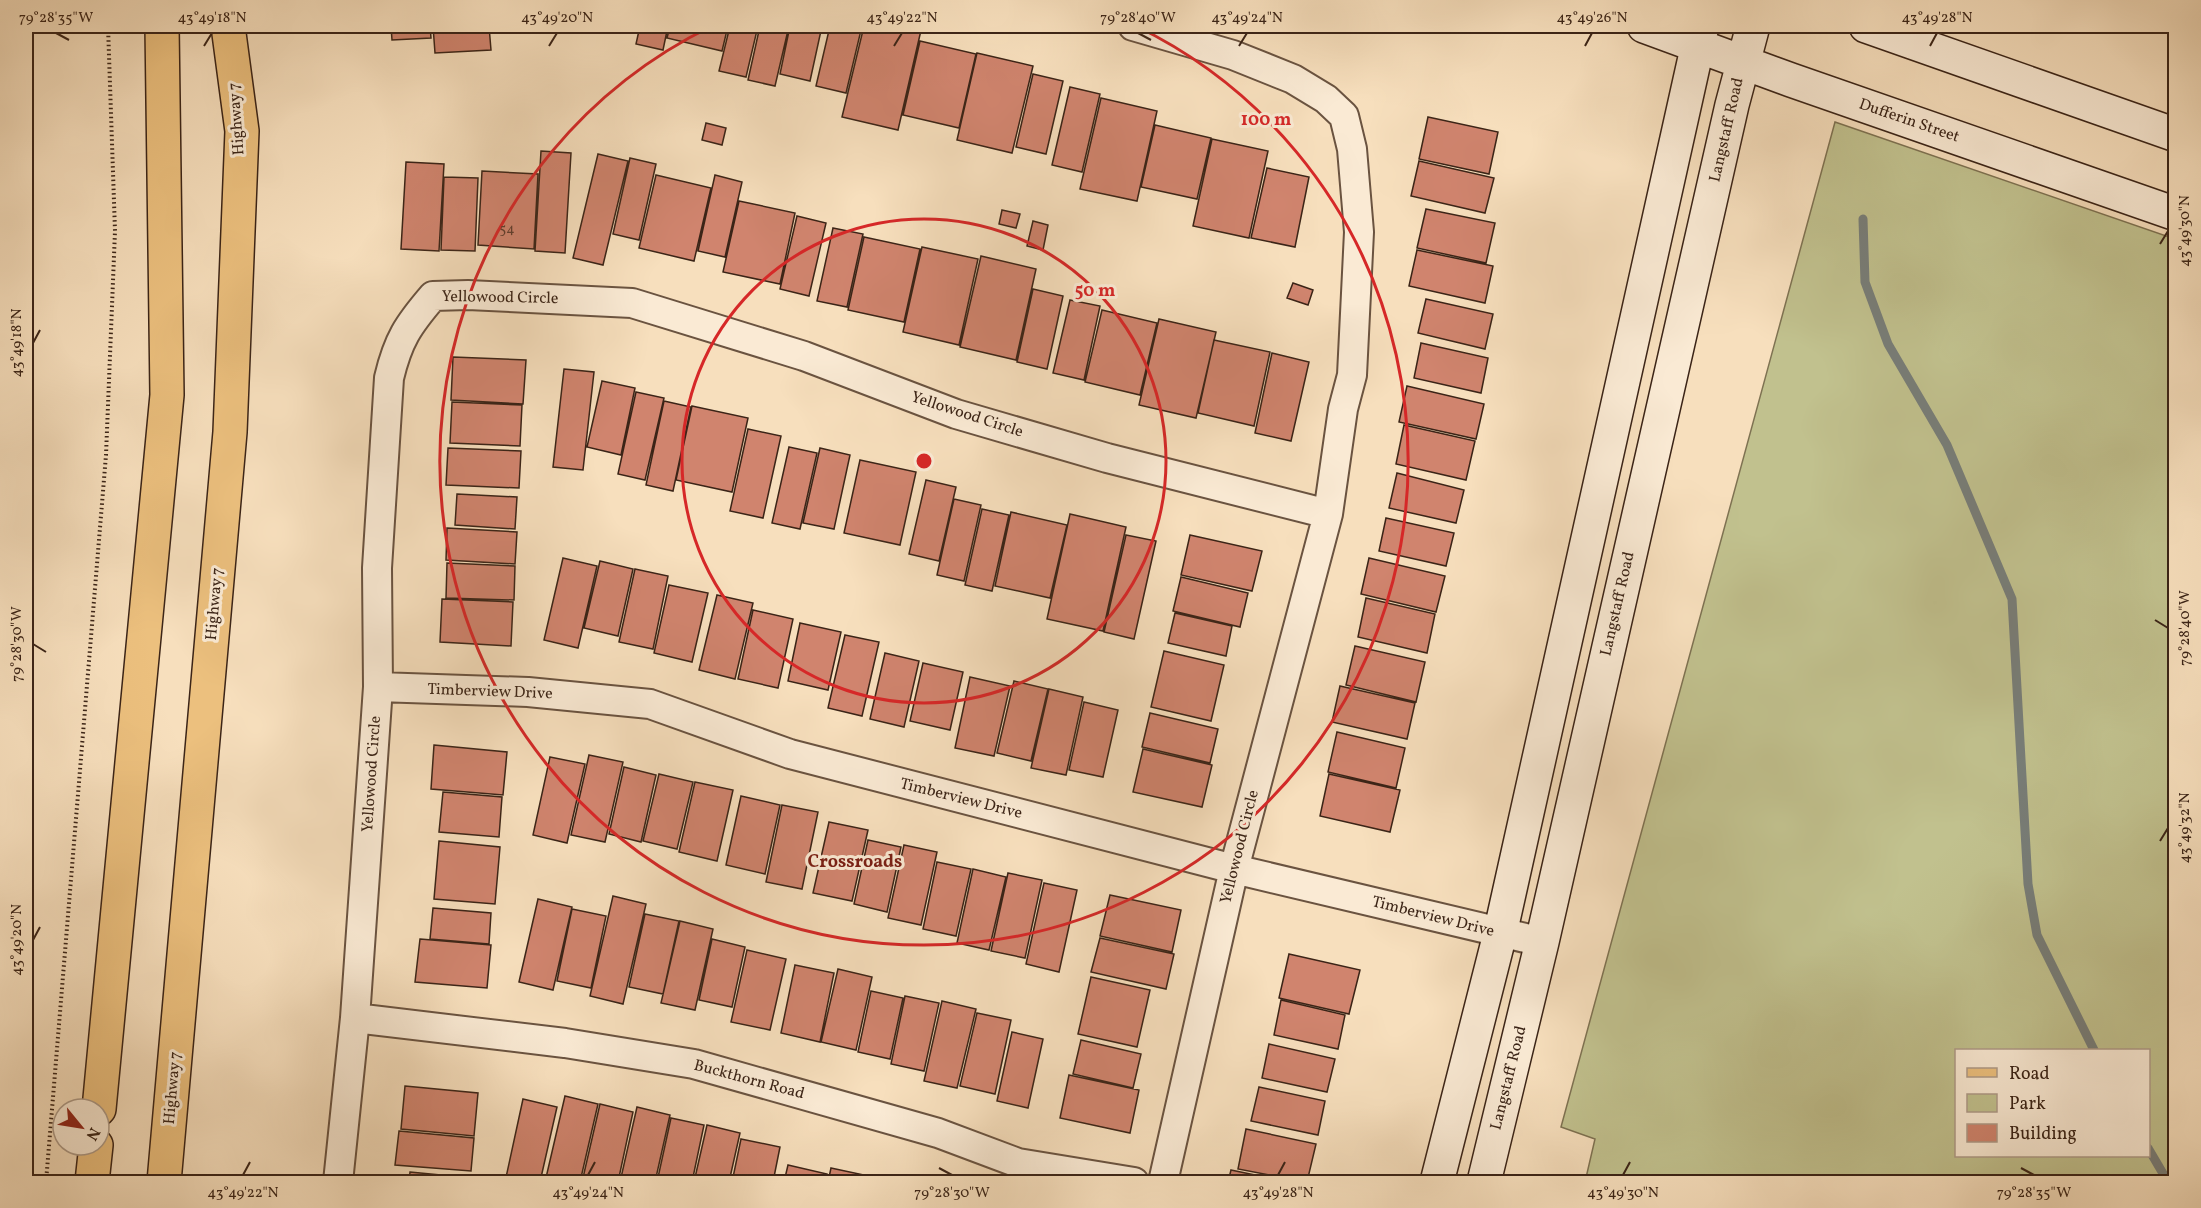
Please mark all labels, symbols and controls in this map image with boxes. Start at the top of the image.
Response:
text: 79°28'35"W [19,8,93,29]
text: 43°49'18"N [177,8,247,29]
text: 43°49'20"N [521,8,593,29]
text: 43°49'22"N [866,8,938,29]
text: 79°28'40"W [1100,8,1176,29]
text: 43°49'24"N [1211,8,1283,29]
text: 43°49'26"N [1556,8,1628,29]
text: 43°49'28"N [1901,8,1973,29]
street label: Langstaff Road [1704,76,1750,184]
street label: Highway 7 [223,82,251,156]
street label: Dufferin Street [1856,93,1963,149]
text: 100 m [1241,108,1291,133]
text: 43°49'30"N [2175,195,2196,267]
house number: 54 [499,220,515,239]
text: 50 m [1075,279,1115,304]
street label: Yellowood Circle [441,286,559,310]
text: 43°49'18"N [7,308,28,378]
street label: Yellowood Circle [908,387,1026,443]
centre of rings [914,451,934,471]
street label: Langstaff Road [1595,550,1641,658]
street label: Highway 7 [201,566,229,641]
text: 79°28'40"W [2175,590,2196,666]
text: 79°28'30"W [7,606,28,682]
street label: Timberview Drive [427,679,553,705]
street label: Yellowood Circle [357,715,387,833]
street label: Timberview Drive [897,773,1025,825]
street label: Yellowood Circle [1215,788,1265,906]
text: 43°49'32"N [2175,792,2196,864]
district label: Crossroads [808,850,902,875]
street label: Timberview Drive [1369,891,1497,943]
text: 43°49'20"N [7,904,28,976]
street label: Langstaff Road [1485,1024,1533,1132]
legend [1955,1049,2150,1157]
street label: Highway 7 [159,1050,187,1125]
street label: Buckthorn Road [691,1055,807,1105]
text: Road [2009,1062,2050,1087]
text: Park [2009,1092,2046,1117]
north arrow [51,1097,111,1157]
text: Building [2009,1122,2077,1147]
text: N [80,1123,105,1144]
text: 43°49'22"N [207,1183,279,1204]
text: 43°49'24"N [552,1183,624,1204]
text: 79°28'30"W [914,1183,990,1204]
text: 43°49'28"N [1242,1183,1314,1204]
text: 43°49'30"N [1587,1183,1659,1204]
text: 79°28'35"W [1997,1183,2071,1204]

